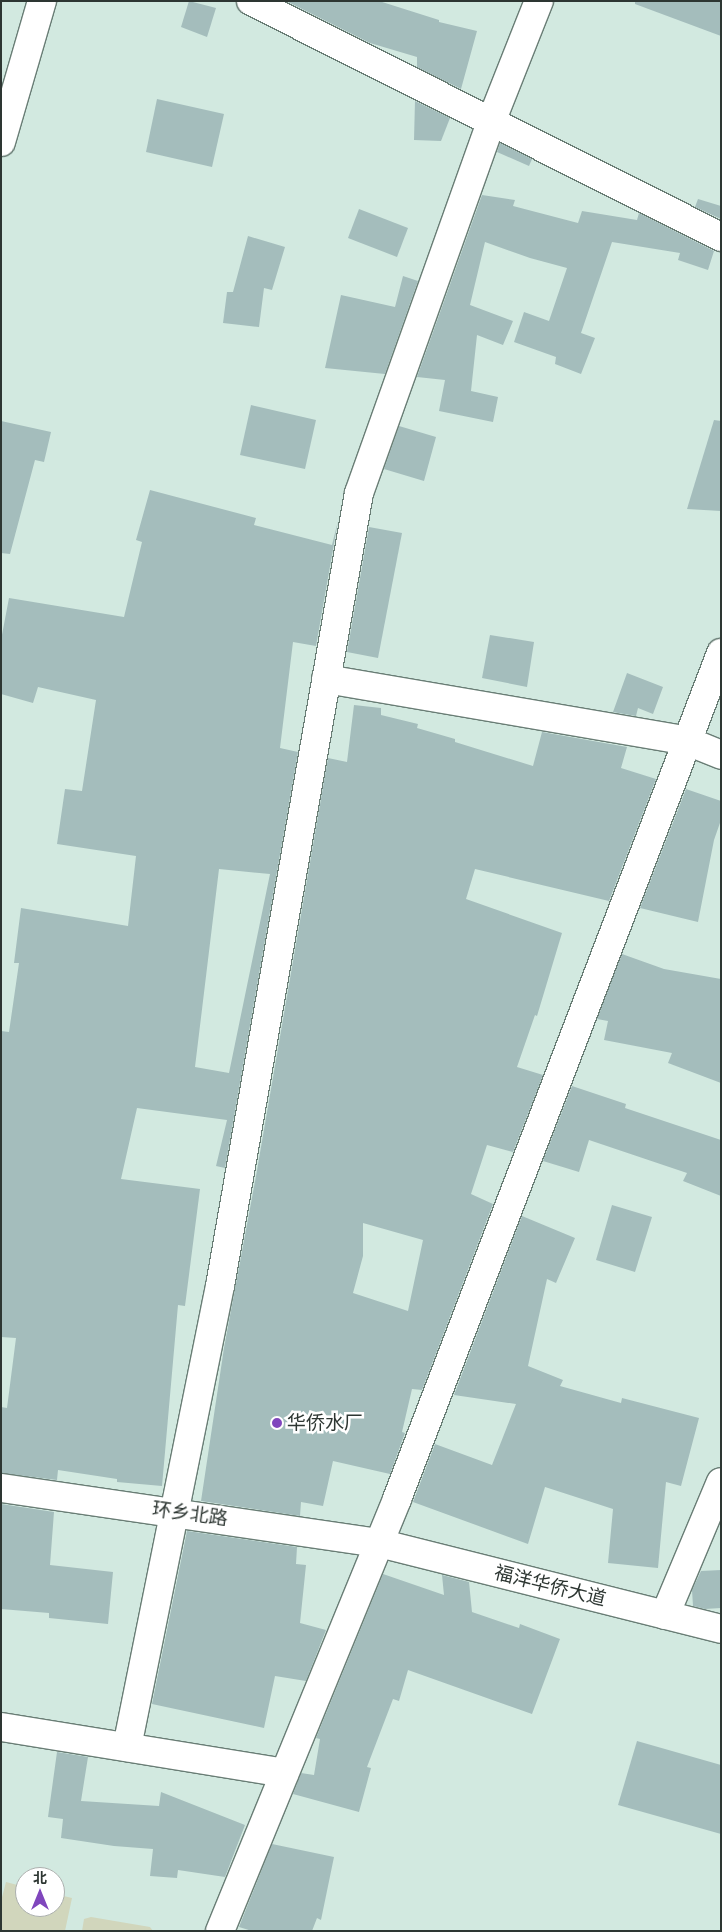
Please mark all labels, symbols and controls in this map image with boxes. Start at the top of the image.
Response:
place label: 华侨水厂 [287,1412,363,1434]
marker: 华侨水厂 [271,1417,283,1429]
street label: 环乡北路 [151,1497,229,1531]
street label: 福洋华侨大道 [492,1561,608,1611]
north arrow [15,1867,65,1917]
text: 北 [33,1869,47,1887]

